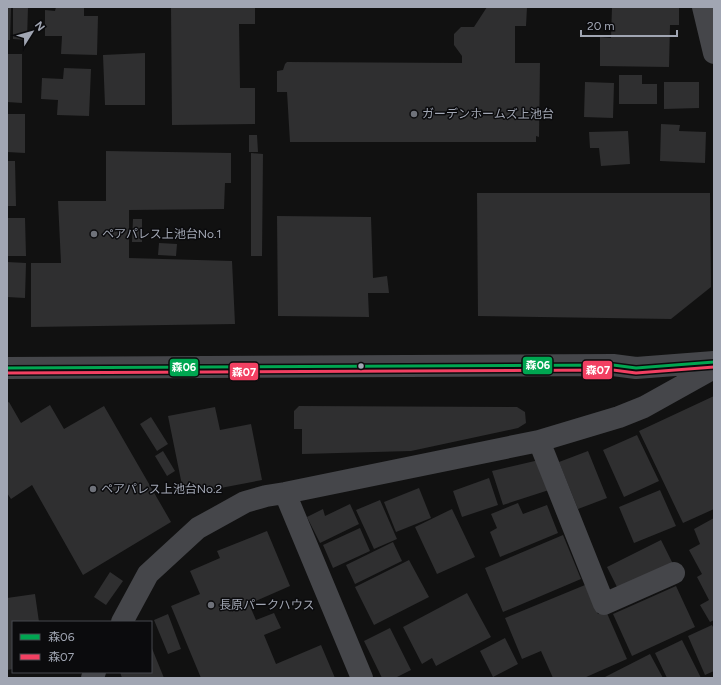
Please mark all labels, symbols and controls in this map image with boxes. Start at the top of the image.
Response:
north arrow [12,12,52,52]
scale bar [581,12,677,38]
text: N [32,19,47,34]
text: 20 m [587,19,615,33]
place label: ガーデンホームズ上池台 [422,107,554,121]
marker: ガーデンホームズ上池台 [409,109,419,119]
place label: ペアパレス上池台No.1 [102,227,221,241]
marker: ペアパレス上池台No.1 [89,229,99,239]
line badge: 森06 [522,356,553,375]
line badge: 森06 [169,358,199,377]
text: 森06 [526,359,551,372]
line badge: 森07 [582,360,613,380]
text: 森06 [172,361,197,374]
unlabelled marker [356,361,366,371]
line badge: 森07 [229,362,259,381]
text: 森07 [586,364,610,377]
text: 森07 [232,366,256,379]
place label: ペアパレス上池台No.2 [101,482,222,496]
marker: ペアパレス上池台No.2 [88,484,98,494]
place label: 長原パークハウス [219,598,314,612]
marker: 長原パークハウス [206,600,216,610]
legend [12,621,152,673]
text: 森06 [48,630,75,644]
text: 森07 [48,650,75,664]

